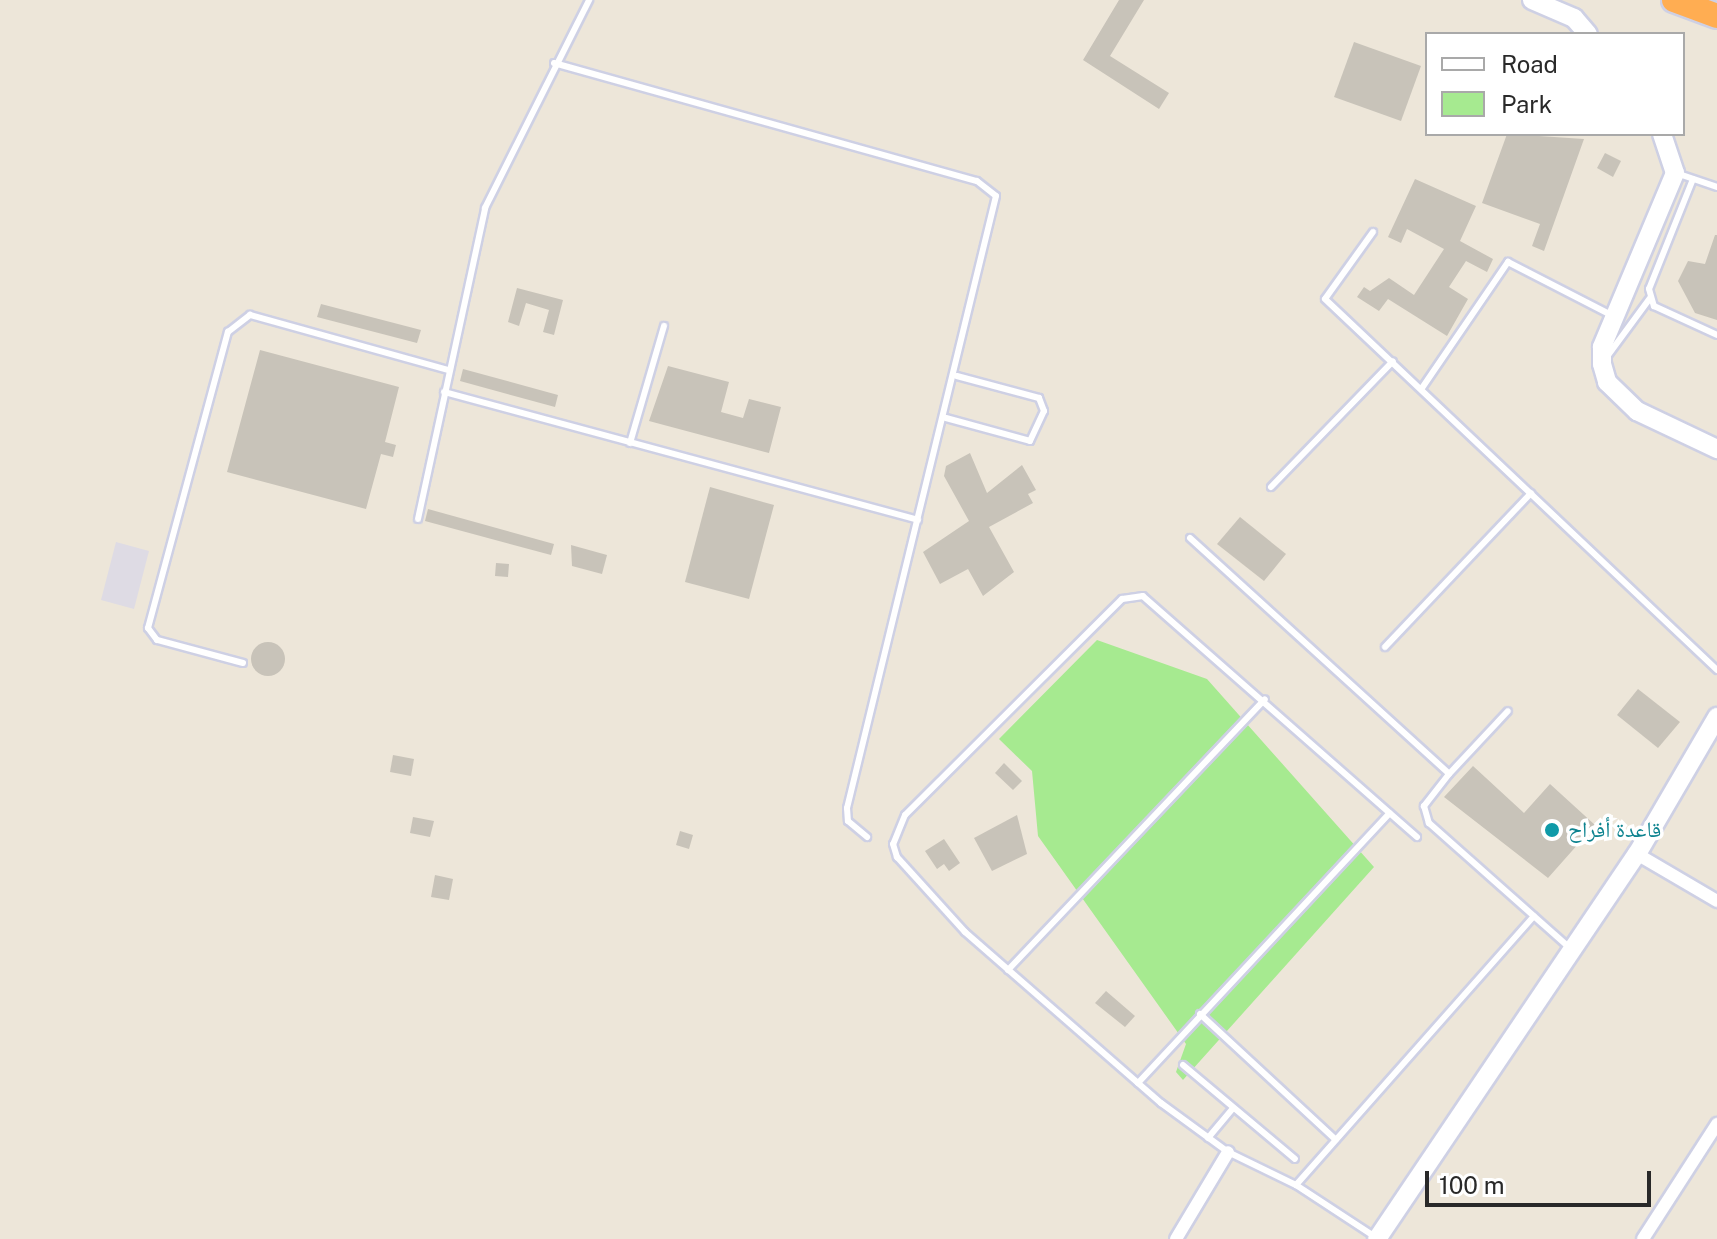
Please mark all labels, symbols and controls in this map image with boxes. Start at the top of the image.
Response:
legend [1425,32,1685,136]
text: Road [1501,50,1558,78]
text: Park [1501,90,1552,118]
place label: قاعدة أفراح [1568,817,1661,843]
marker: قاعدة أفراح [1543,821,1561,839]
scale bar [1429,1155,1655,1205]
text: 100 m [1439,1171,1505,1199]

